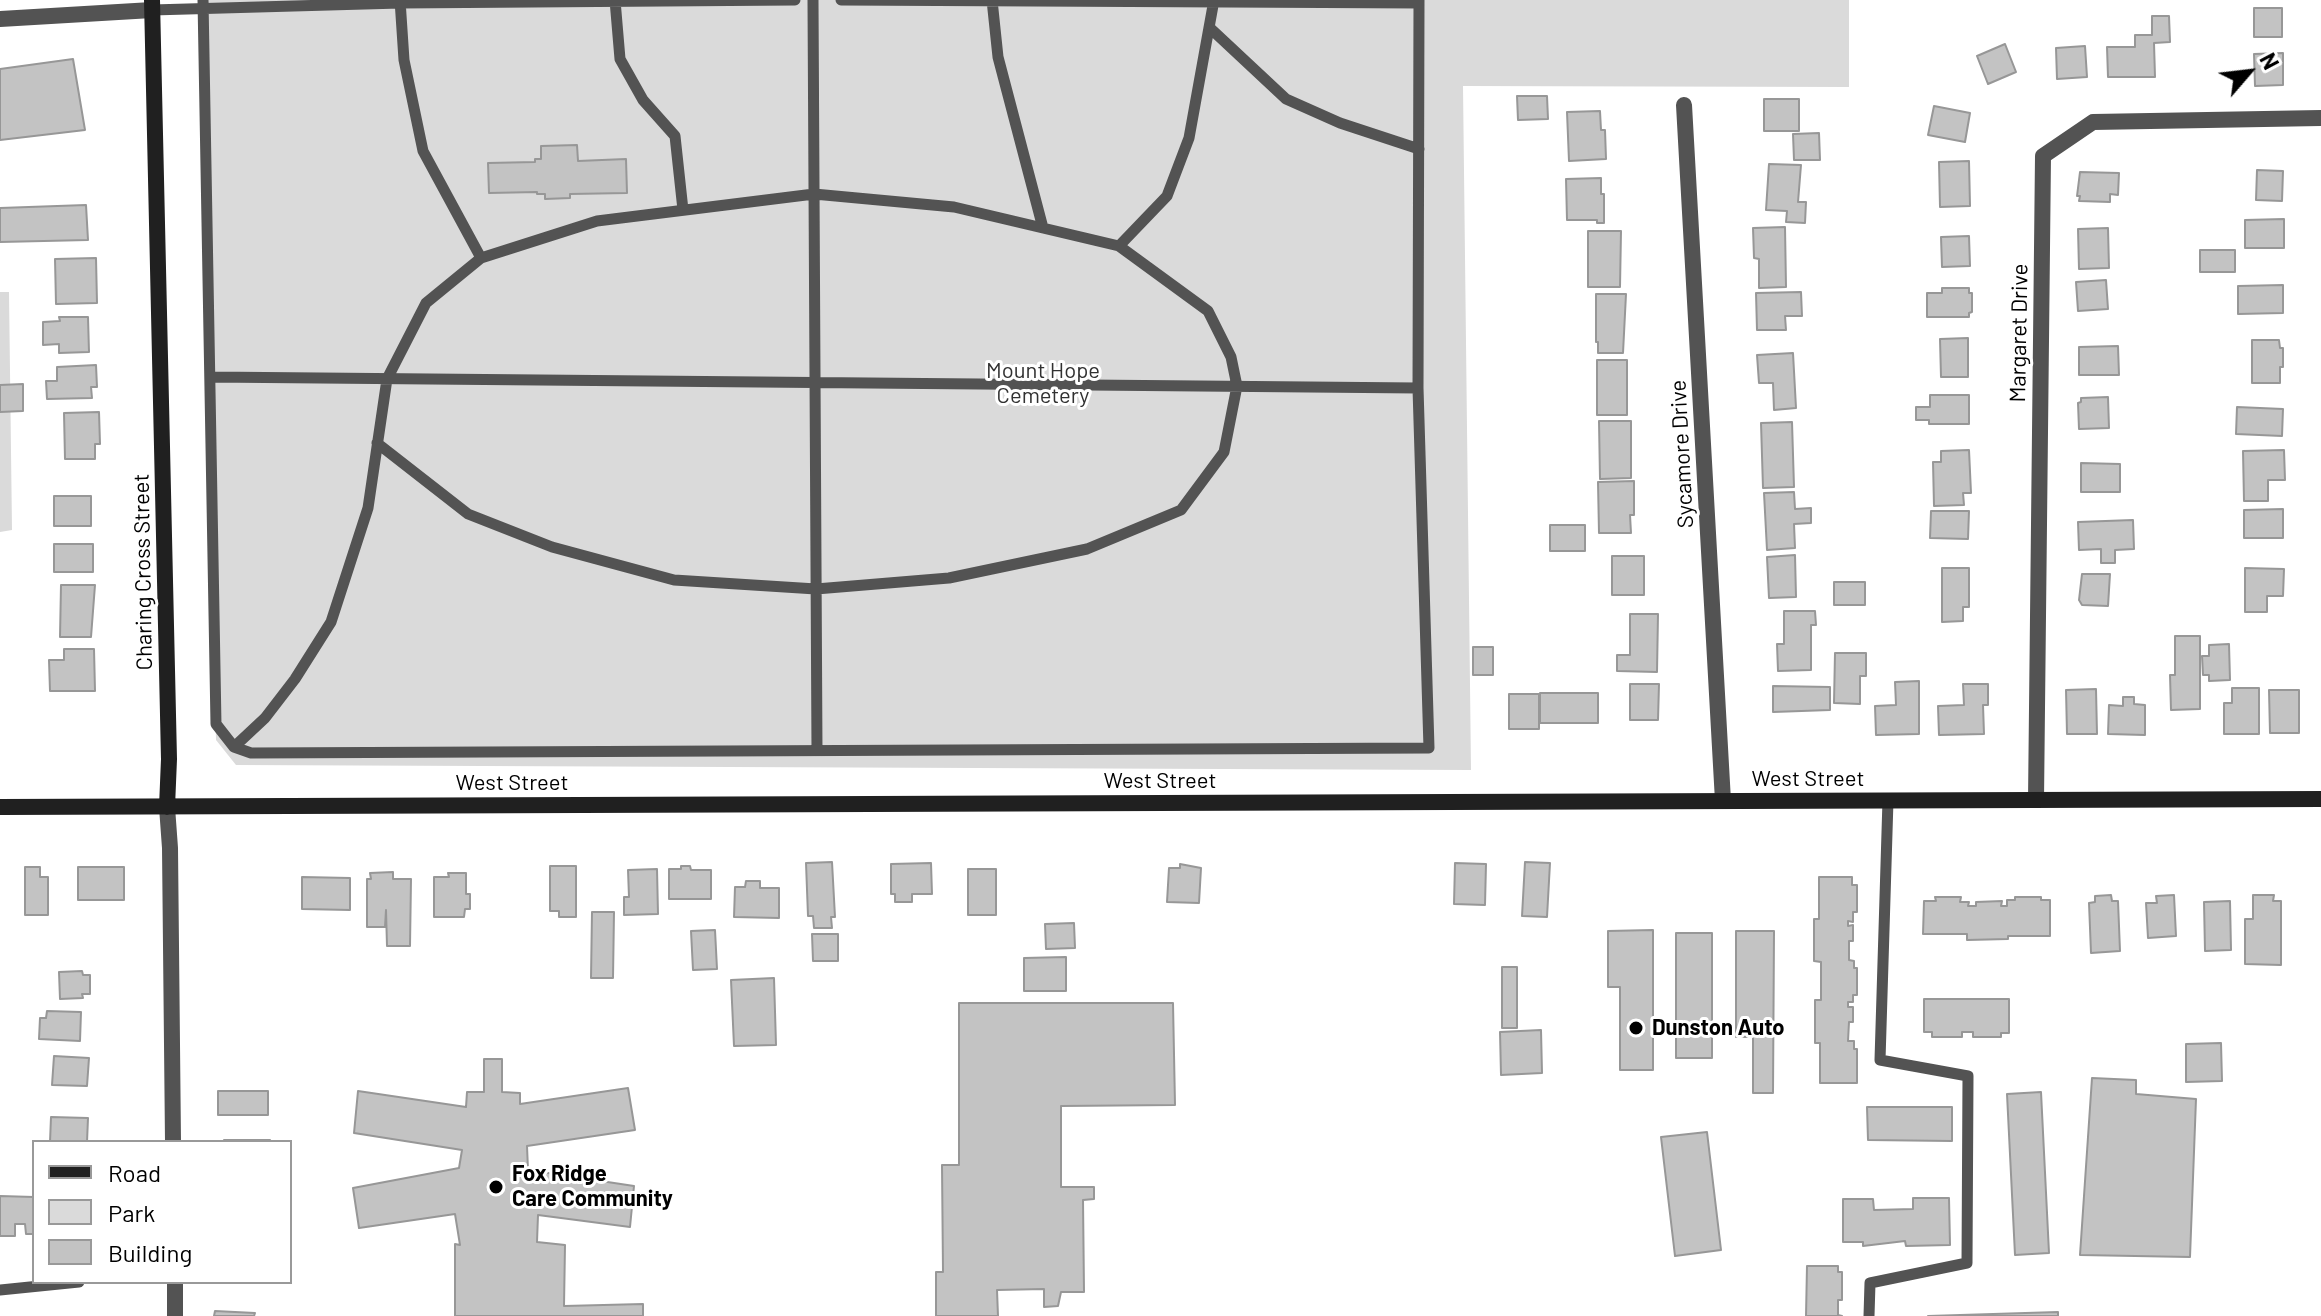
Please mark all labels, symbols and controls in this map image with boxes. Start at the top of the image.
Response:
north arrow [2209,32,2289,112]
text: N [2255,48,2285,73]
street label: Margaret Drive [2005,263,2033,403]
park label: Mount Hope Cemetery [986,358,1100,410]
street label: Sycamore Drive [1665,379,1699,529]
street label: Charing Cross Street [128,473,158,671]
street label: West Street [1752,766,1864,792]
street label: West Street [1104,768,1216,794]
street label: West Street [456,770,568,796]
place label: Dunston Auto [1652,1015,1785,1041]
marker: Dunston Auto [1627,1019,1645,1037]
legend [32,1140,292,1284]
text: Road [108,1158,161,1187]
place label: Fox Ridge Care Community [512,1161,673,1212]
marker: Fox Ridge Care Community [487,1178,505,1196]
text: Park [108,1198,155,1227]
text: Building [108,1238,192,1267]

